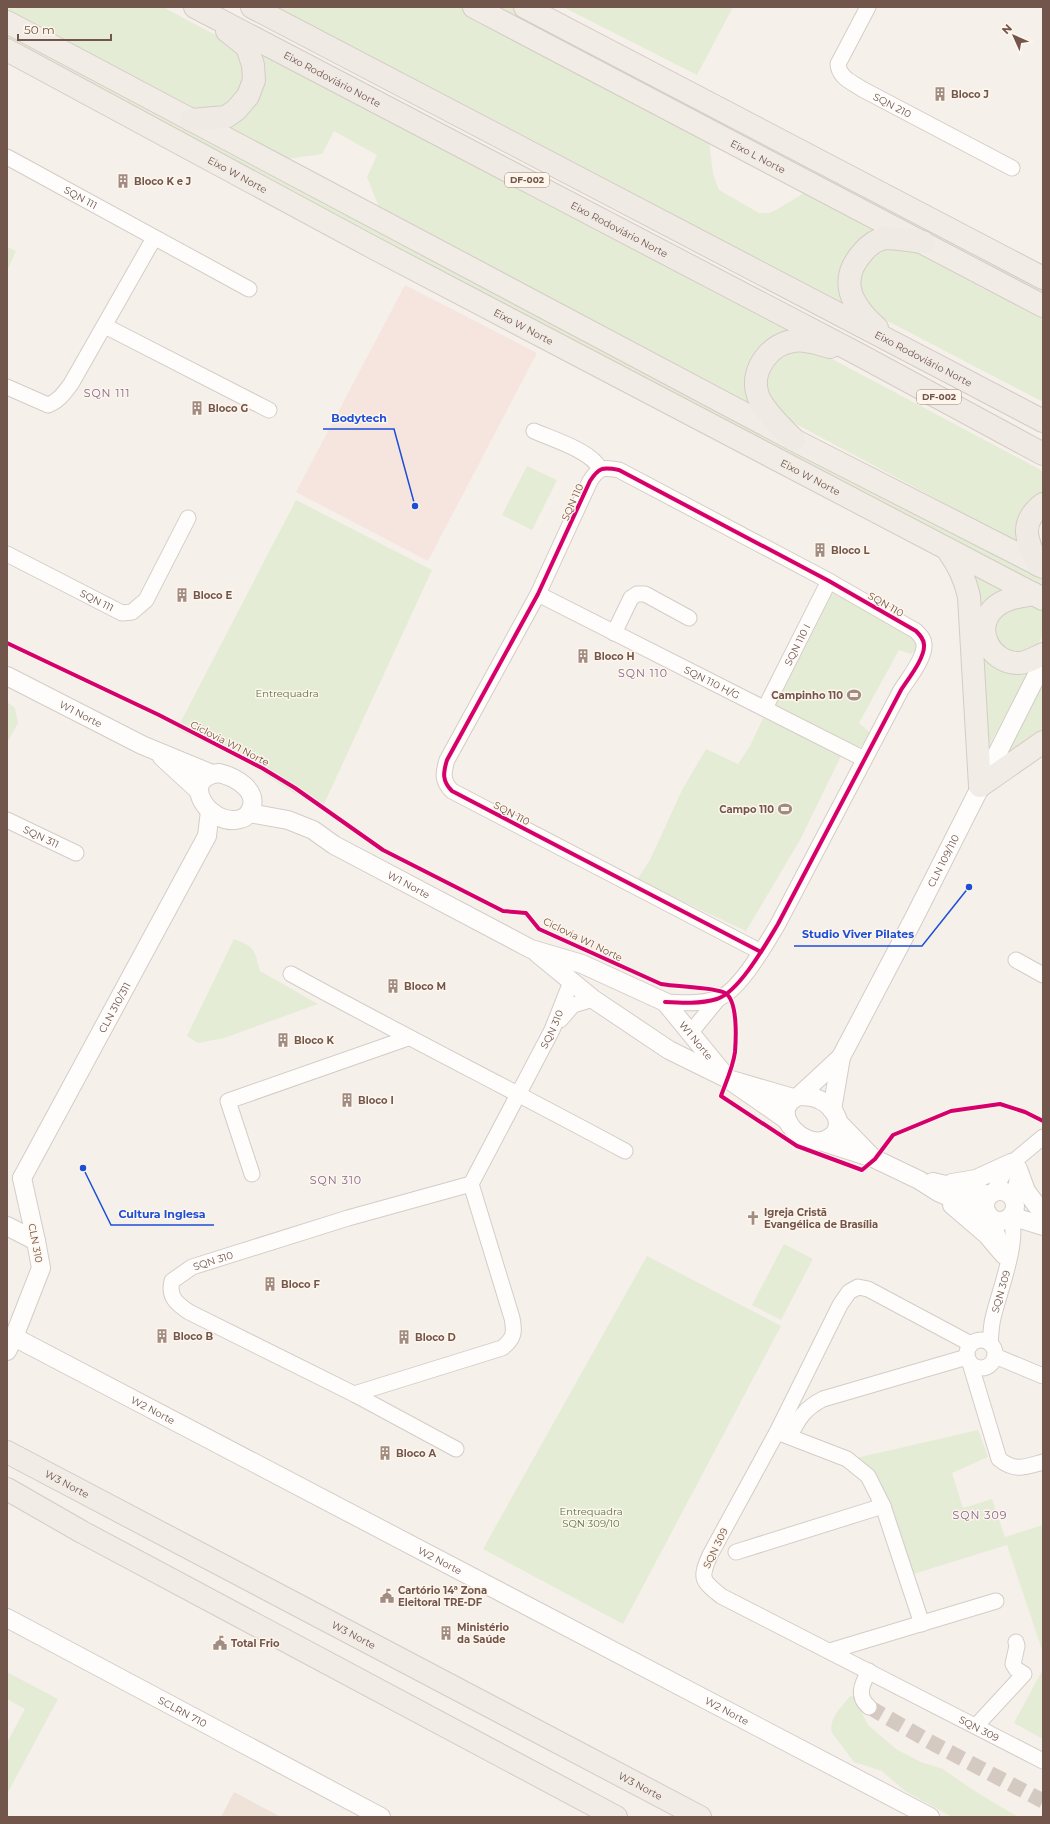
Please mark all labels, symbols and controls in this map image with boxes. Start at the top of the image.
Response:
scale bar [18,16,111,42]
north arrow [994,16,1034,56]
text: N [999,21,1015,37]
text: 50 m [24,22,55,37]
street label: Eixo Rodoviário Norte [281,49,383,110]
building icon: Bloco J [932,86,948,102]
place label: Bloco J [951,88,989,101]
street label: SQN 210 [871,90,914,121]
street label: Eixo L Norte [728,137,788,177]
street label: Eixo W Norte [205,154,269,196]
building icon: Bloco K e J [115,173,131,189]
road number: DF-002 [505,173,549,187]
place label: Bloco K e J [134,175,191,188]
street label: SQN 111 [62,183,100,212]
street label: Eixo Rodoviário Norte [568,199,670,260]
street label: Eixo W Norte [491,306,556,348]
street label: Eixo Rodoviário Norte [872,328,974,390]
district label: SQN 111 [84,386,130,400]
road number: DF-002 [917,390,961,404]
building icon: Bloco G [189,400,205,416]
place label: Bloco G [208,402,248,415]
callout: Bodytech [323,406,394,429]
text: Bodytech [331,411,387,425]
street label: Eixo W Norte [778,456,842,499]
street label: SQN 110 [559,481,587,523]
building icon: Bloco L [812,542,828,558]
place label: Bloco L [831,544,869,557]
street label: SQN 111 [78,587,116,615]
building icon: Bloco E [174,587,190,603]
place label: Bloco E [193,589,232,602]
street label: SQN 110 [866,589,906,620]
street label: SQN 110 I [782,622,813,668]
building icon: Bloco H [575,648,591,664]
place label: Bloco H [594,650,635,663]
street label: SQN 110 H/G [682,663,742,702]
district label: SQN 110 [618,666,668,680]
park label: Entrequadra [255,687,319,700]
sports icon: Campinho 110 [846,687,862,703]
place label: Campinho 110 [771,689,843,702]
street label: W1 Norte [57,698,104,731]
street label: Ciclovia W1 Norte [188,718,271,769]
street label: SQN 110 [491,799,532,829]
sports icon: Campo 110 [777,801,793,817]
place label: Campo 110 [719,803,774,816]
street label: SQN 311 [21,823,61,851]
street label: CLN 109/110 [925,832,962,889]
street label: W1 Norte [385,868,432,901]
street label: Ciclovia W1 Norte [541,915,625,964]
callout: Studio Viver Pilates [794,923,922,946]
text: Studio Viver Pilates [802,927,914,941]
building icon: Bloco M [385,978,401,994]
street label: CLN 310/311 [96,980,134,1035]
place label: Bloco M [404,980,446,993]
street label: SQN 310 [537,1008,566,1051]
street label: W1 Norte [676,1019,716,1063]
building icon: Bloco K [275,1032,291,1048]
place label: Bloco K [294,1034,334,1047]
building icon: Bloco I [339,1092,355,1108]
place label: Bloco I [358,1094,394,1107]
district label: SQN 310 [310,1173,362,1187]
callout: Cultura Inglesa [111,1202,214,1225]
place label: Igreja Cristã Evangélica de Brasília [764,1206,878,1231]
text: Cultura Inglesa [118,1207,206,1221]
church icon: Igreja Cristã Evangélica de Brasília [745,1210,761,1226]
street label: CLN 310 [25,1222,46,1264]
street label: SQN 310 [192,1248,235,1273]
street label: SQN 309 [989,1269,1013,1314]
building icon: Bloco F [262,1276,278,1292]
place label: Bloco F [281,1278,320,1291]
building icon: Bloco B [154,1328,170,1344]
building icon: Bloco D [396,1329,412,1345]
place label: Bloco B [173,1330,213,1343]
place label: Bloco D [415,1331,456,1344]
street label: W2 Norte [129,1393,177,1427]
building icon: Bloco A [377,1445,393,1461]
place label: Bloco A [396,1447,436,1460]
street label: W3 Norte [43,1467,91,1501]
park label: Entrequadra SQN 309/10 [559,1505,623,1530]
district label: SQN 309 [952,1508,1008,1522]
street label: SQN 309 [700,1526,731,1571]
street label: W2 Norte [416,1544,464,1578]
place label: Cartório 14ª Zona Eleitoral TRE-DF [398,1584,487,1609]
public building icon: Cartório 14ª Zona Eleitoral TRE-DF [379,1588,395,1604]
street label: W3 Norte [329,1618,378,1652]
place label: Ministério da Saúde [457,1621,510,1646]
building icon: Ministério da Saúde [438,1625,454,1641]
public building icon: Total Frio [212,1635,228,1651]
place label: Total Frio [231,1637,280,1650]
street label: SCLRN 710 [156,1694,209,1730]
street label: W2 Norte [703,1694,751,1728]
street label: SQN 309 [957,1713,1001,1744]
street label: W3 Norte [616,1769,664,1803]

